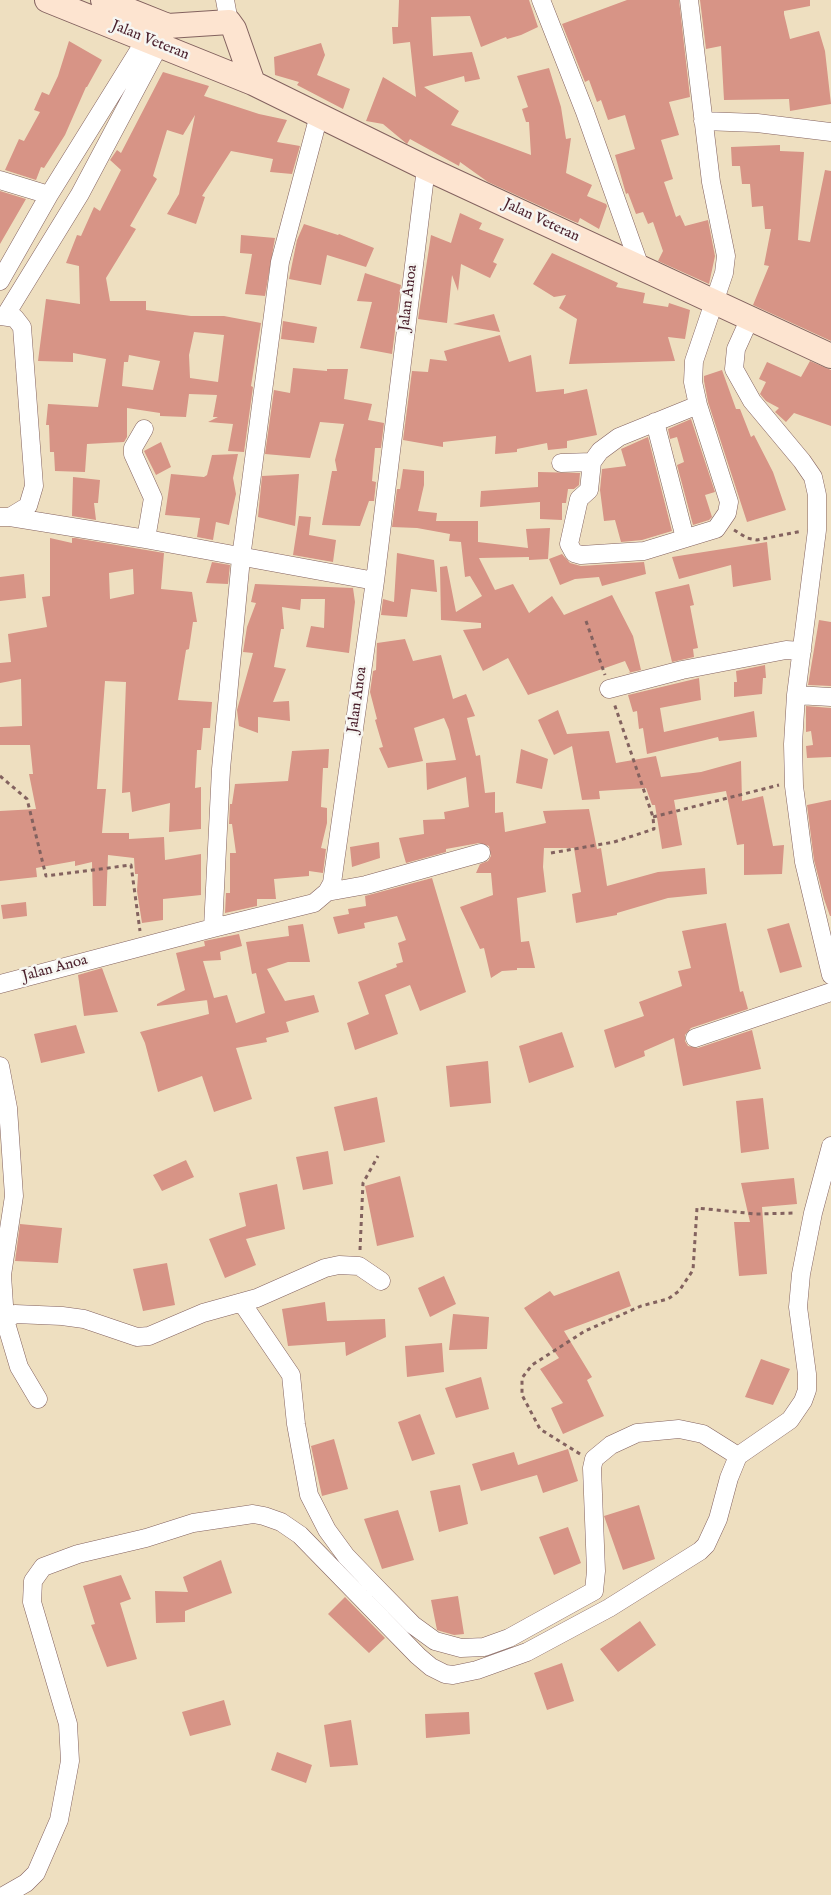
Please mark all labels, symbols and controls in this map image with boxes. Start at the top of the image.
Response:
street label: Jalan Veteran [109,17,191,65]
street label: Jalan Veteran [500,196,582,246]
street label: Jalan Anoa [396,264,422,332]
street label: Jalan Anoa [344,666,372,734]
street label: Jalan Anoa [20,952,90,986]

